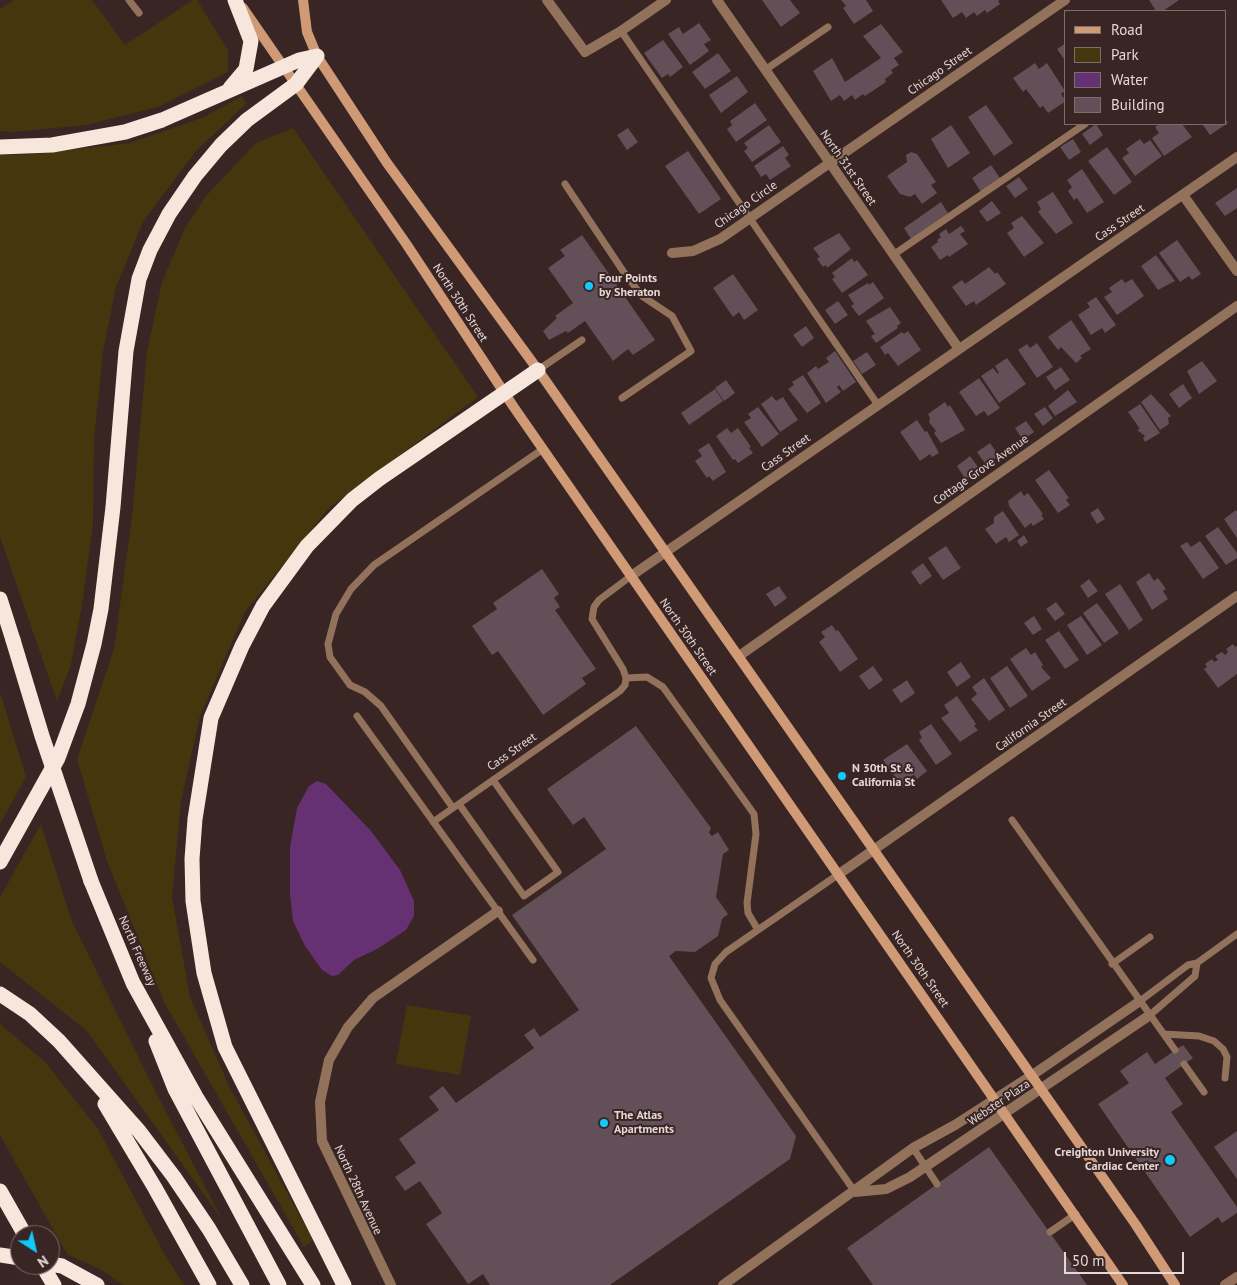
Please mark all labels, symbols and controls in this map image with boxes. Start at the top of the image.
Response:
legend [1064,10,1227,125]
text: Road [1111,20,1143,39]
street label: Chicago Street [905,44,975,98]
text: Park [1111,45,1139,64]
text: Water [1111,70,1148,89]
text: Building [1111,95,1165,114]
street label: North 31st Street [817,127,879,209]
street label: Chicago Circle [712,178,780,232]
street label: Cass Street [1093,201,1147,245]
street label: North 30th Street [429,261,491,345]
place label: Four Points by Sheraton [599,272,660,300]
marker: Four Points by Sheraton [583,280,595,292]
street label: Cass Street [759,431,813,475]
street label: Cottage Grove Avenue [931,432,1031,508]
street label: North 30th Street [656,596,720,678]
street label: California Street [993,695,1069,755]
street label: Cass Street [485,730,539,774]
place label: N 30th St & California St [852,762,915,790]
marker: N 30th St & California St [836,770,848,782]
street label: North Freeway [115,914,159,988]
street label: North 30th Street [888,928,952,1010]
street label: Webster Plaza [965,1077,1033,1129]
place label: The Atlas Apartments [614,1109,674,1137]
marker: The Atlas Apartments [598,1117,610,1129]
street label: North 28th Avenue [331,1143,385,1237]
place label: Creighton University Cardiac Center [1055,1146,1159,1174]
marker: Creighton University Cardiac Center [1163,1153,1177,1167]
north arrow [10,1225,60,1275]
scale bar [1067,1242,1187,1274]
text: N [34,1251,52,1271]
text: 50 m [1072,1251,1105,1270]

